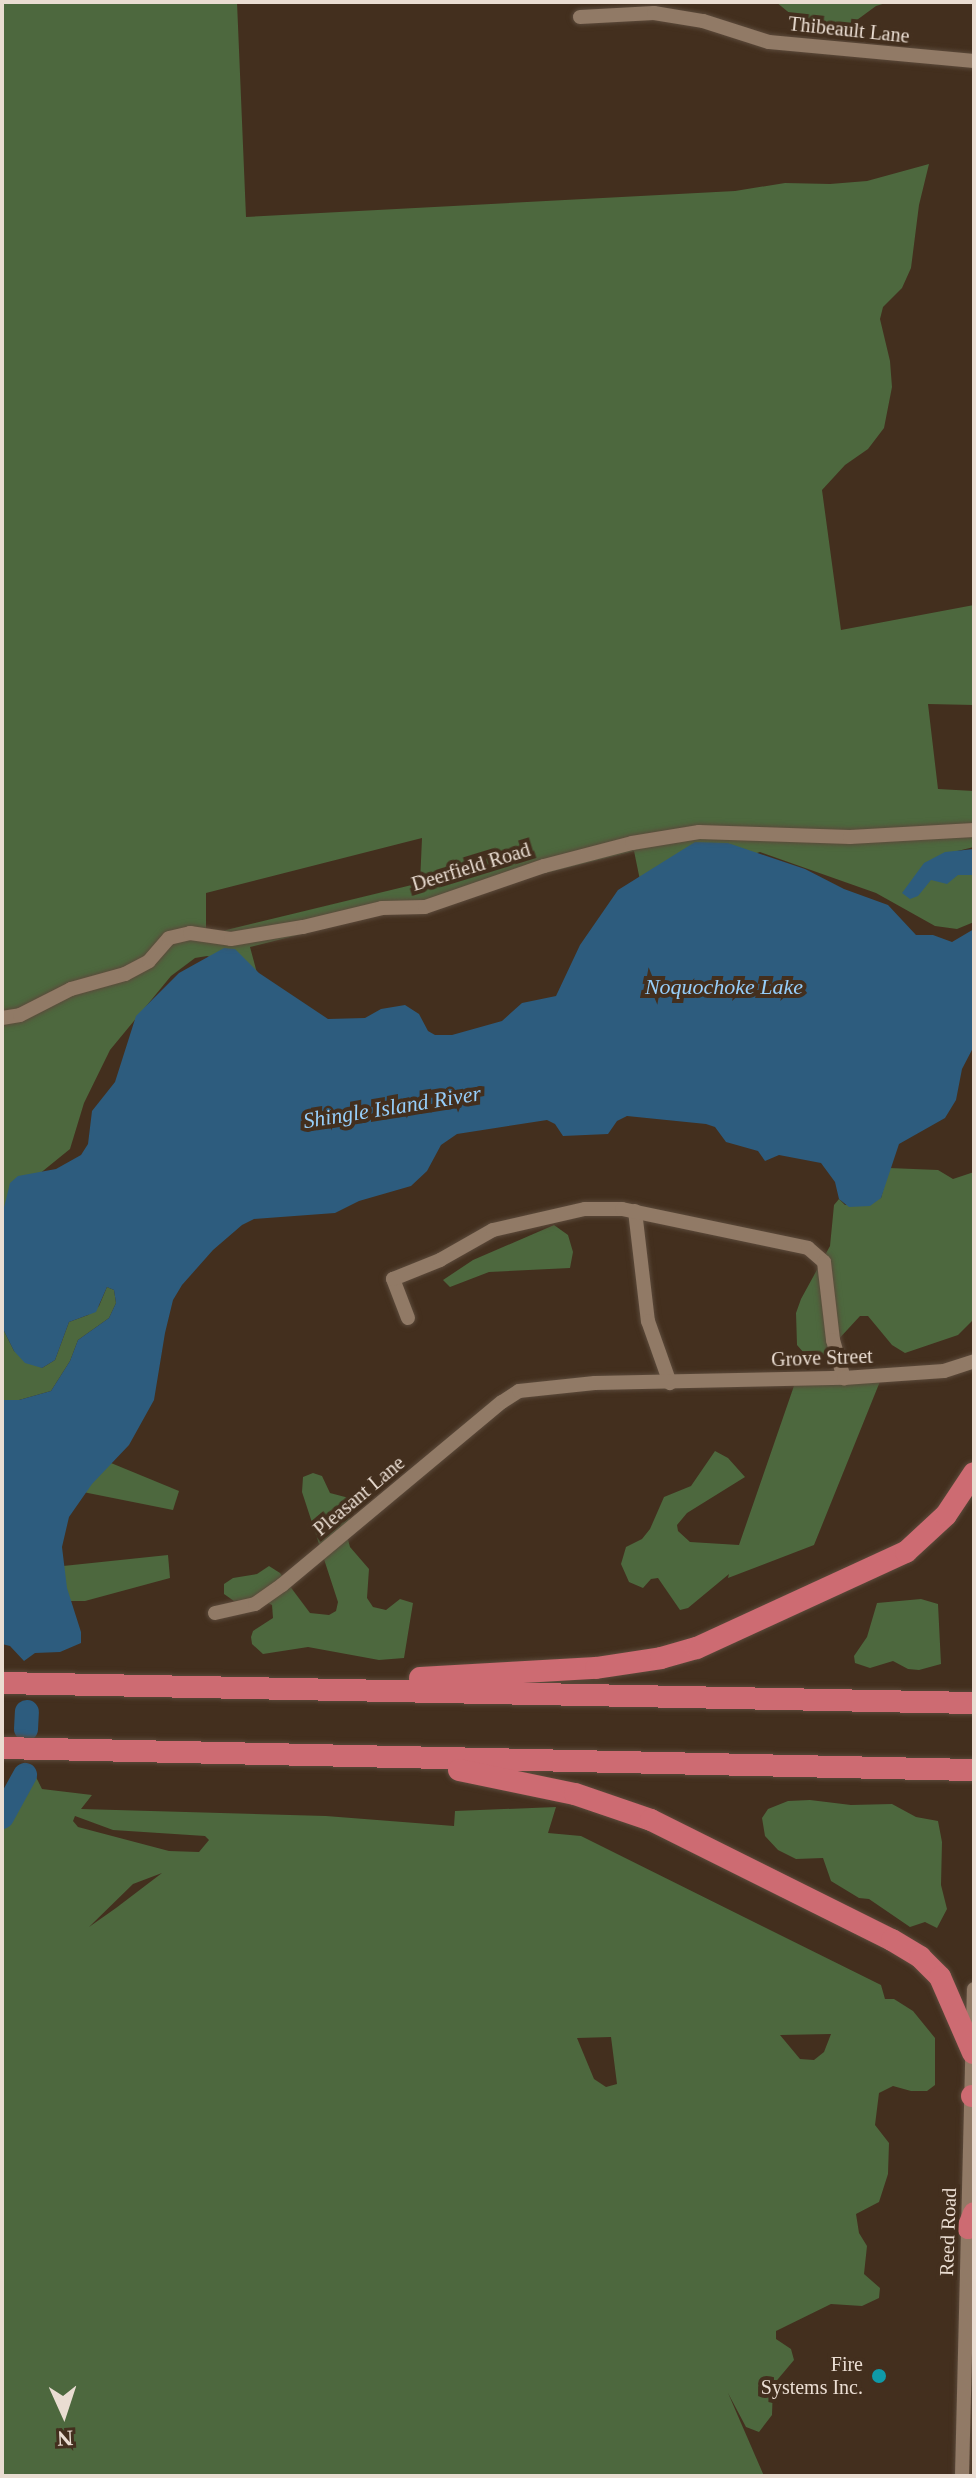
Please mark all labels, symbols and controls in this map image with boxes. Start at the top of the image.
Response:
street label: Thibeault Lane [787,12,911,48]
street label: Deerfield Road [409,838,533,896]
water label: Noquochoke Lake [645,974,803,1000]
water label: Shingle Island River [301,1080,483,1134]
street label: Grove Street [771,1344,873,1372]
street label: Pleasant Lane [309,1451,409,1541]
street label: Reed Road [934,2187,962,2277]
place label: Fire Systems Inc. [761,2352,863,2399]
marker: Fire Systems Inc. [870,2367,888,2385]
north arrow [24,2374,104,2454]
text: N [57,2426,74,2451]

